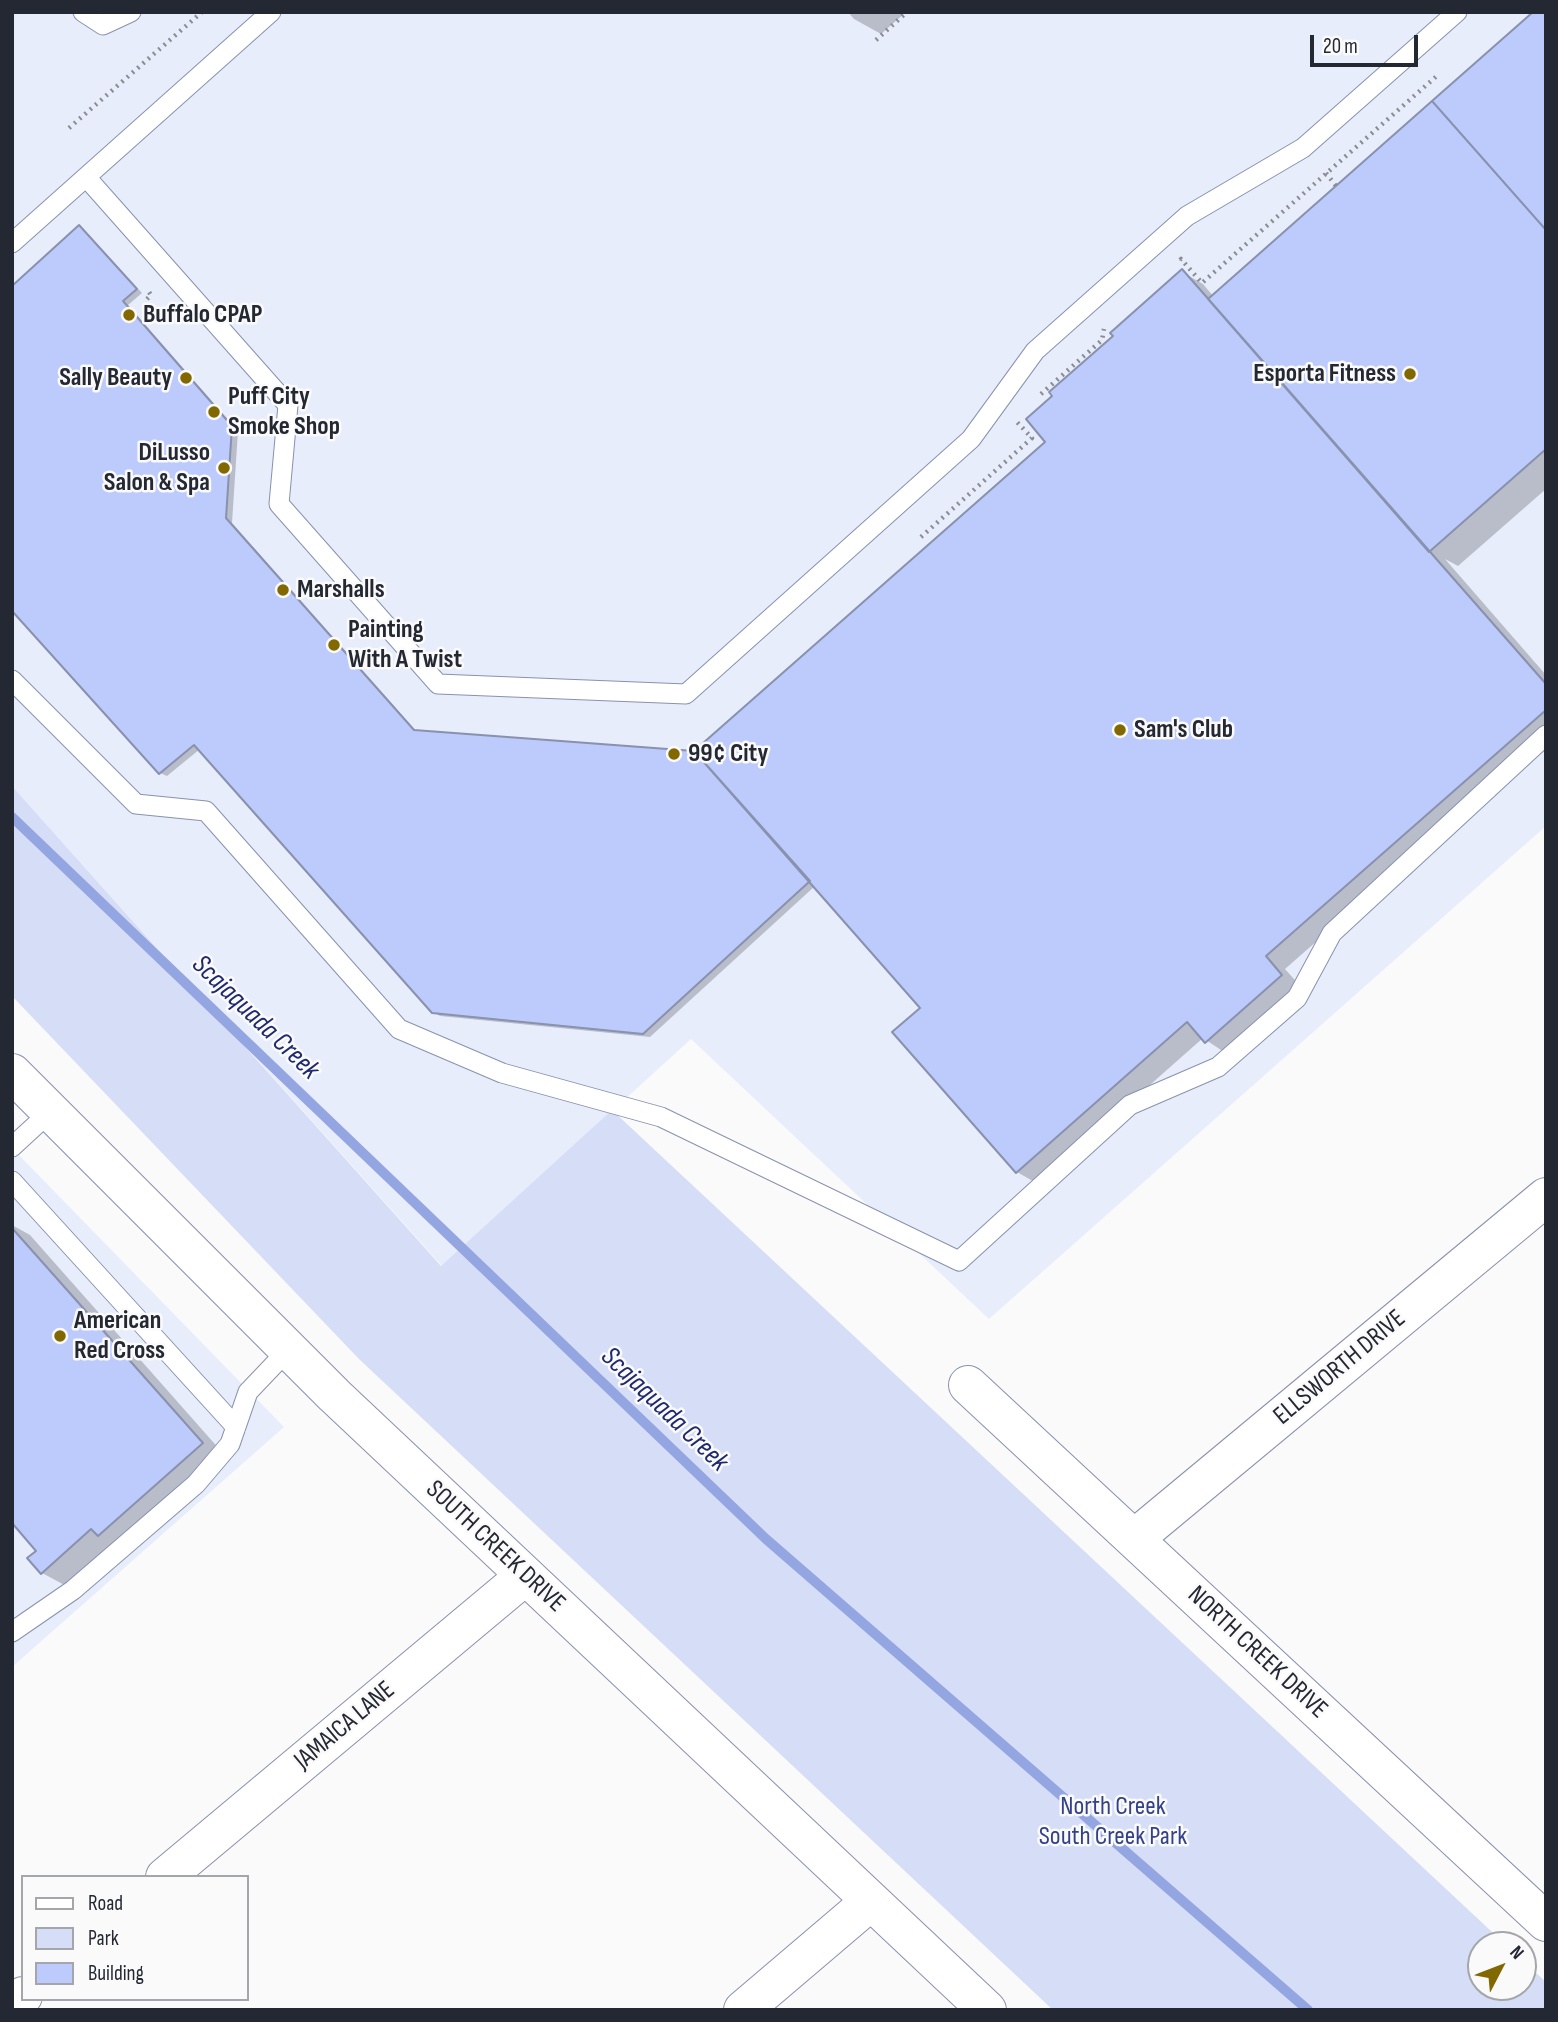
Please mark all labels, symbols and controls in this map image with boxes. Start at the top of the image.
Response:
scale bar [1313,21,1422,65]
text: 20 m [1323,34,1358,59]
place label: Buffalo CPAP [143,299,262,331]
marker: Buffalo CPAP [121,307,137,323]
place label: Esporta Fitness [1253,358,1396,390]
place label: Sally Beauty [59,362,172,394]
marker: Esporta Fitness [1402,366,1418,382]
marker: Sally Beauty [178,370,194,386]
place label: Puff City Smoke Shop [228,381,340,442]
marker: Puff City Smoke Shop [206,404,222,420]
place label: DiLusso Salon & Spa [104,437,210,498]
marker: DiLusso Salon & Spa [216,460,232,476]
place label: Marshalls [297,574,385,606]
marker: Marshalls [275,582,291,598]
place label: Painting With A Twist [348,614,462,676]
marker: Painting With A Twist [326,637,342,653]
place label: Sam's Club [1134,714,1233,746]
marker: Sam's Club [1112,722,1128,738]
place label: 99¢ City [688,738,768,770]
marker: 99¢ City [666,746,682,762]
water label: Scajaquada Creek [184,949,326,1087]
street label: ELLSWORTH DRIVE [1268,1304,1412,1432]
place label: American Red Cross [74,1305,165,1366]
marker: American Red Cross [52,1328,68,1344]
water label: Scajaquada Creek [593,1341,735,1479]
street label: SOUTH CREEK DRIVE [419,1475,571,1619]
street label: NORTH CREEK DRIVE [1181,1580,1333,1726]
street label: JAMAICA LANE [289,1675,401,1777]
park label: North Creek South Creek Park [1039,1791,1187,1853]
legend [21,1875,248,2001]
text: Road [88,1891,123,1916]
text: Park [88,1926,119,1951]
north arrow [1467,1931,1537,2001]
text: N [1505,1941,1528,1964]
text: Building [88,1961,144,1986]

